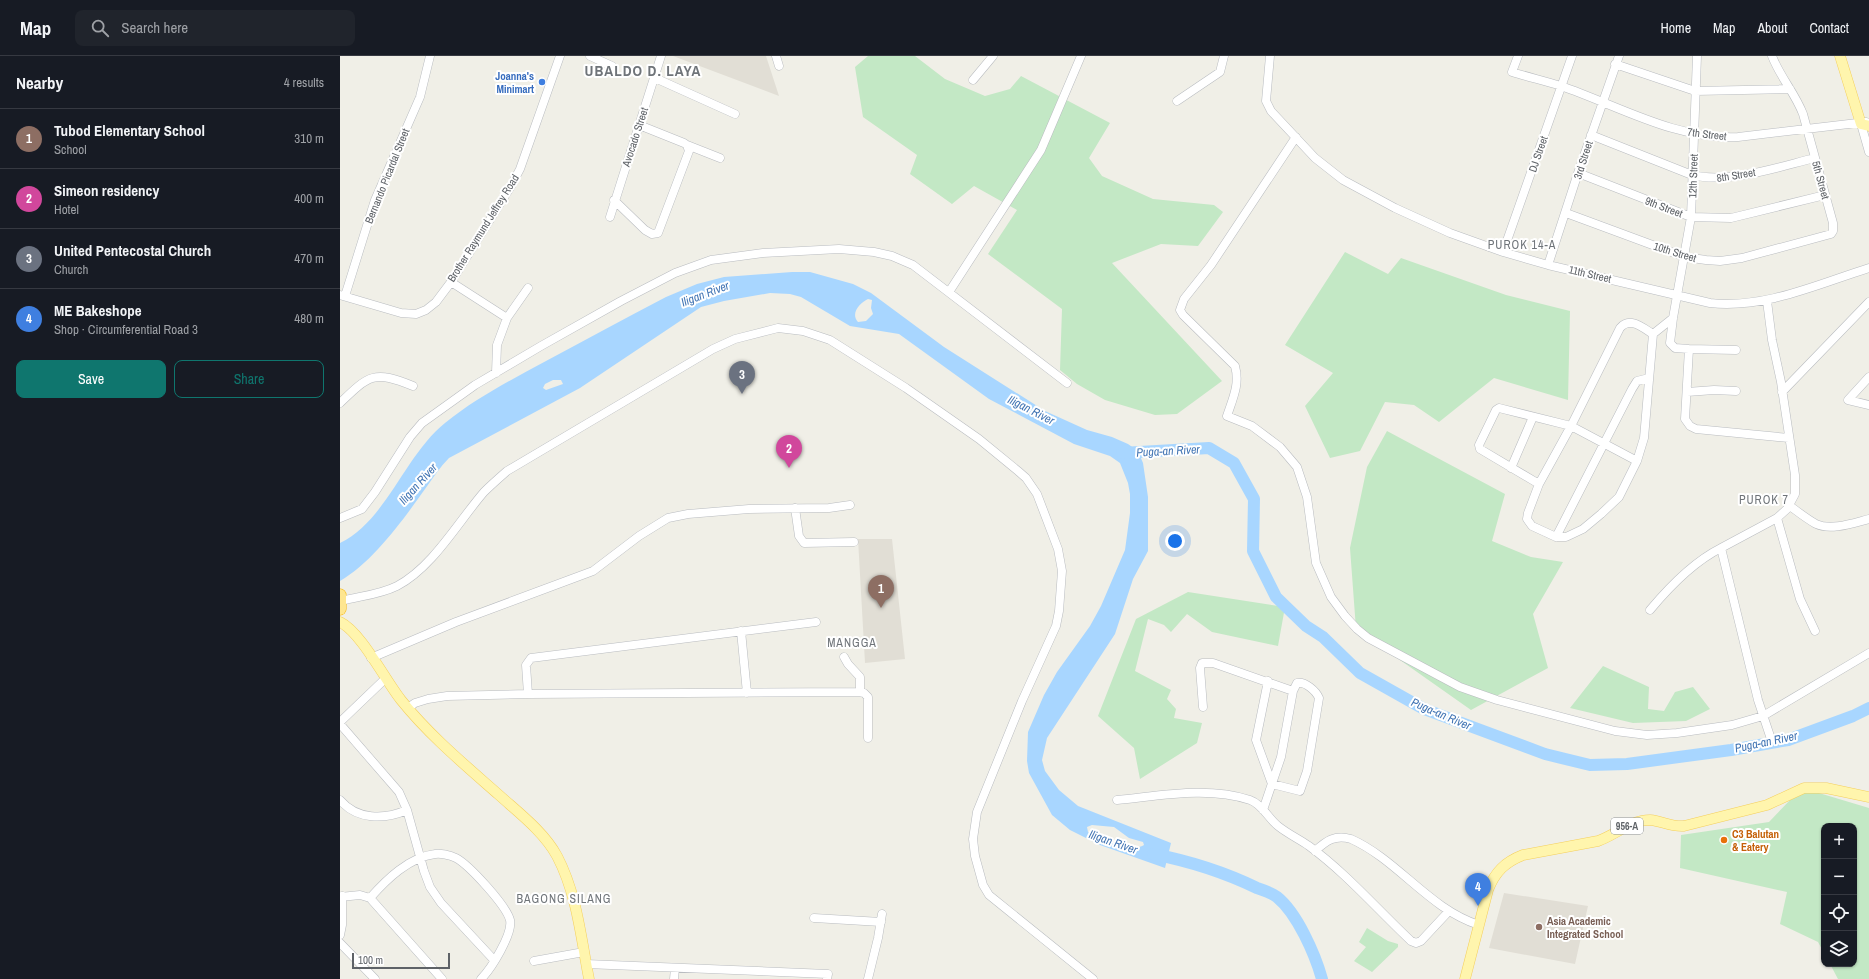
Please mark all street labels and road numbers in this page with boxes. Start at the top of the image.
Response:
street label: Avocado Street [619,105,651,169]
street label: 7th Street [1687,125,1728,143]
street label: Bernando Picardal Street [362,126,413,226]
street label: DJ Street [1525,133,1551,174]
street label: 3rd Street [1570,139,1596,181]
street label: 12th Street [1685,153,1701,198]
street label: 5th Street [1809,159,1833,201]
street label: 8th Street [1716,165,1757,185]
street label: Brother Raymund Jeffrey Road [444,172,522,284]
street label: 9th Street [1643,193,1685,221]
street label: 10th Street [1652,239,1699,265]
street label: 11th Street [1567,262,1613,286]
road number: 956-A [1611,818,1643,834]

